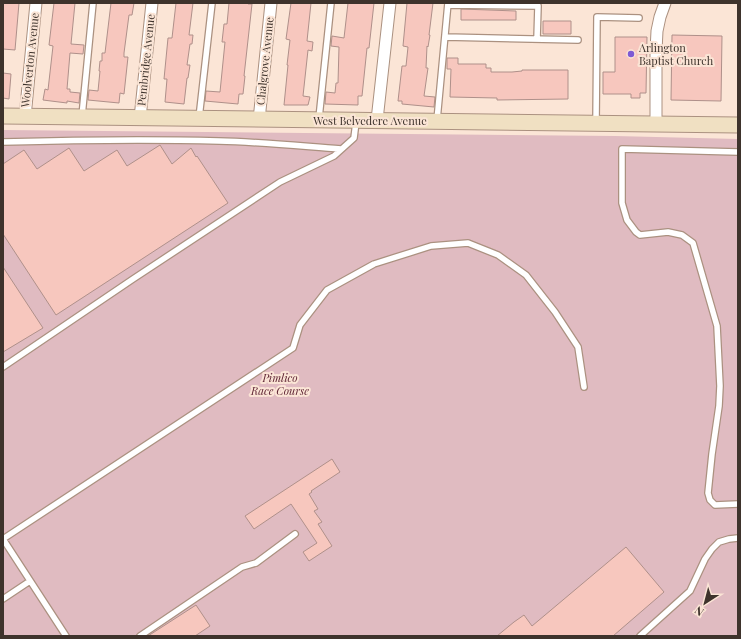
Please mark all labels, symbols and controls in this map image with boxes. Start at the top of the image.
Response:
street label: Woolverton Avenue [17,11,42,109]
street label: Pembridge Avenue [133,13,158,107]
street label: Chalgrove Avenue [252,16,277,106]
place label: Arlington Baptist Church [638,40,714,68]
marker: Arlington Baptist Church [626,49,636,59]
street label: West Belvedere Avenue [312,113,427,128]
park label: Pimlico Race Course [250,370,309,398]
north arrow [685,583,725,623]
text: N [691,603,706,620]

